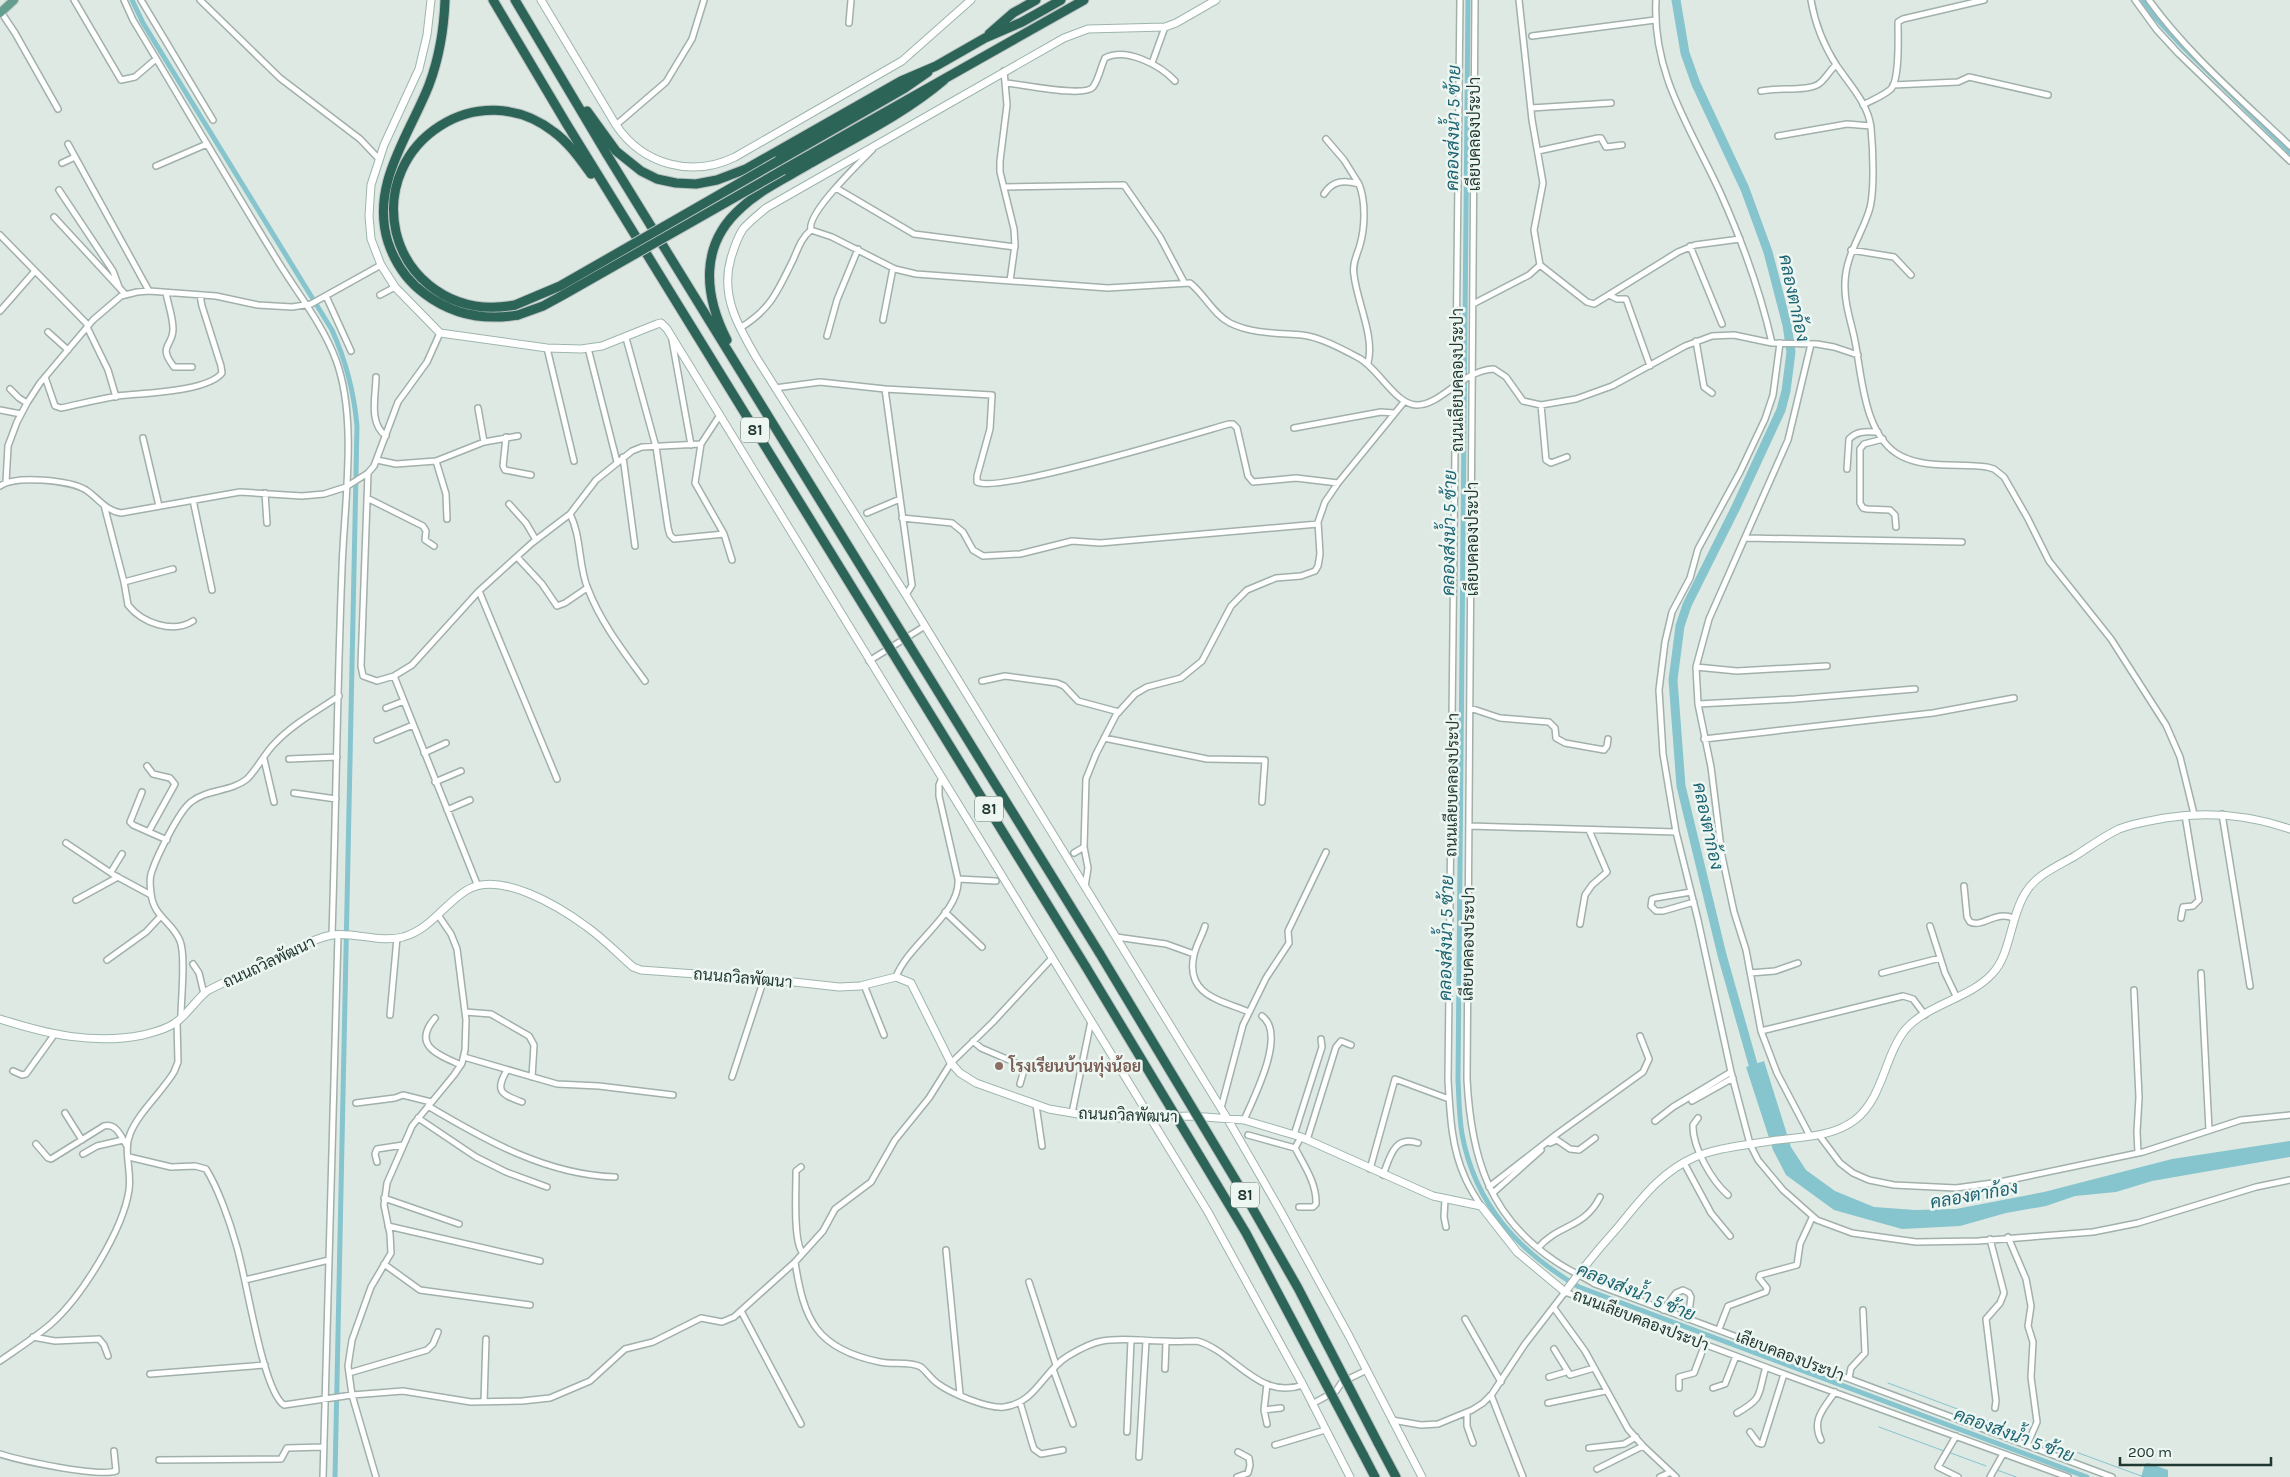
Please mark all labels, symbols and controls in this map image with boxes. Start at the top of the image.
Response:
water label: คลองส่งน้ำ 5 ซ้าย [1436,65,1465,191]
street label: เลียบคลองประปา [1463,77,1484,191]
water label: คลองตาก้อง [1774,252,1815,344]
street label: ถนนเลียบคลองประปา [1446,308,1467,452]
road number: 81 [741,418,769,442]
water label: คลองส่งน้ำ 5 ซ้าย [1432,470,1461,596]
street label: เลียบคลองประปา [1461,482,1482,596]
street label: ถนนเลียบคลองประปา [1439,713,1463,857]
water label: คลองตาก้อง [1688,780,1729,872]
road number: 81 [975,796,1003,822]
water label: คลองส่งน้ำ 5 ซ้าย [1429,875,1458,1001]
street label: เลียบคลองประปา [1456,887,1478,1001]
street label: ถนนถวิลพัฒนา [220,932,318,992]
street label: ถนนถวิลพัฒนา [693,963,793,992]
place label: โรงเรียนบ้านทุ่งน้อย [1008,1055,1141,1078]
marker: โรงเรียนบ้านทุ่งน้อย [993,1060,1005,1072]
street label: ถนนถวิลพัฒนา [1078,1103,1178,1126]
water label: คลองตาก้อง [1928,1175,2020,1214]
road number: 81 [1231,1182,1259,1208]
water label: คลองส่งน้ำ 5 ซ้าย [1574,1254,1700,1326]
street label: ถนนเลียบคลองประปา [1570,1283,1712,1355]
street label: เลียบคลองประปา [1733,1325,1847,1385]
water label: คลองส่งน้ำ 5 ซ้าย [1951,1398,2079,1467]
scale bar [2120,1434,2271,1466]
text: 200 m [2128,1443,2172,1461]

